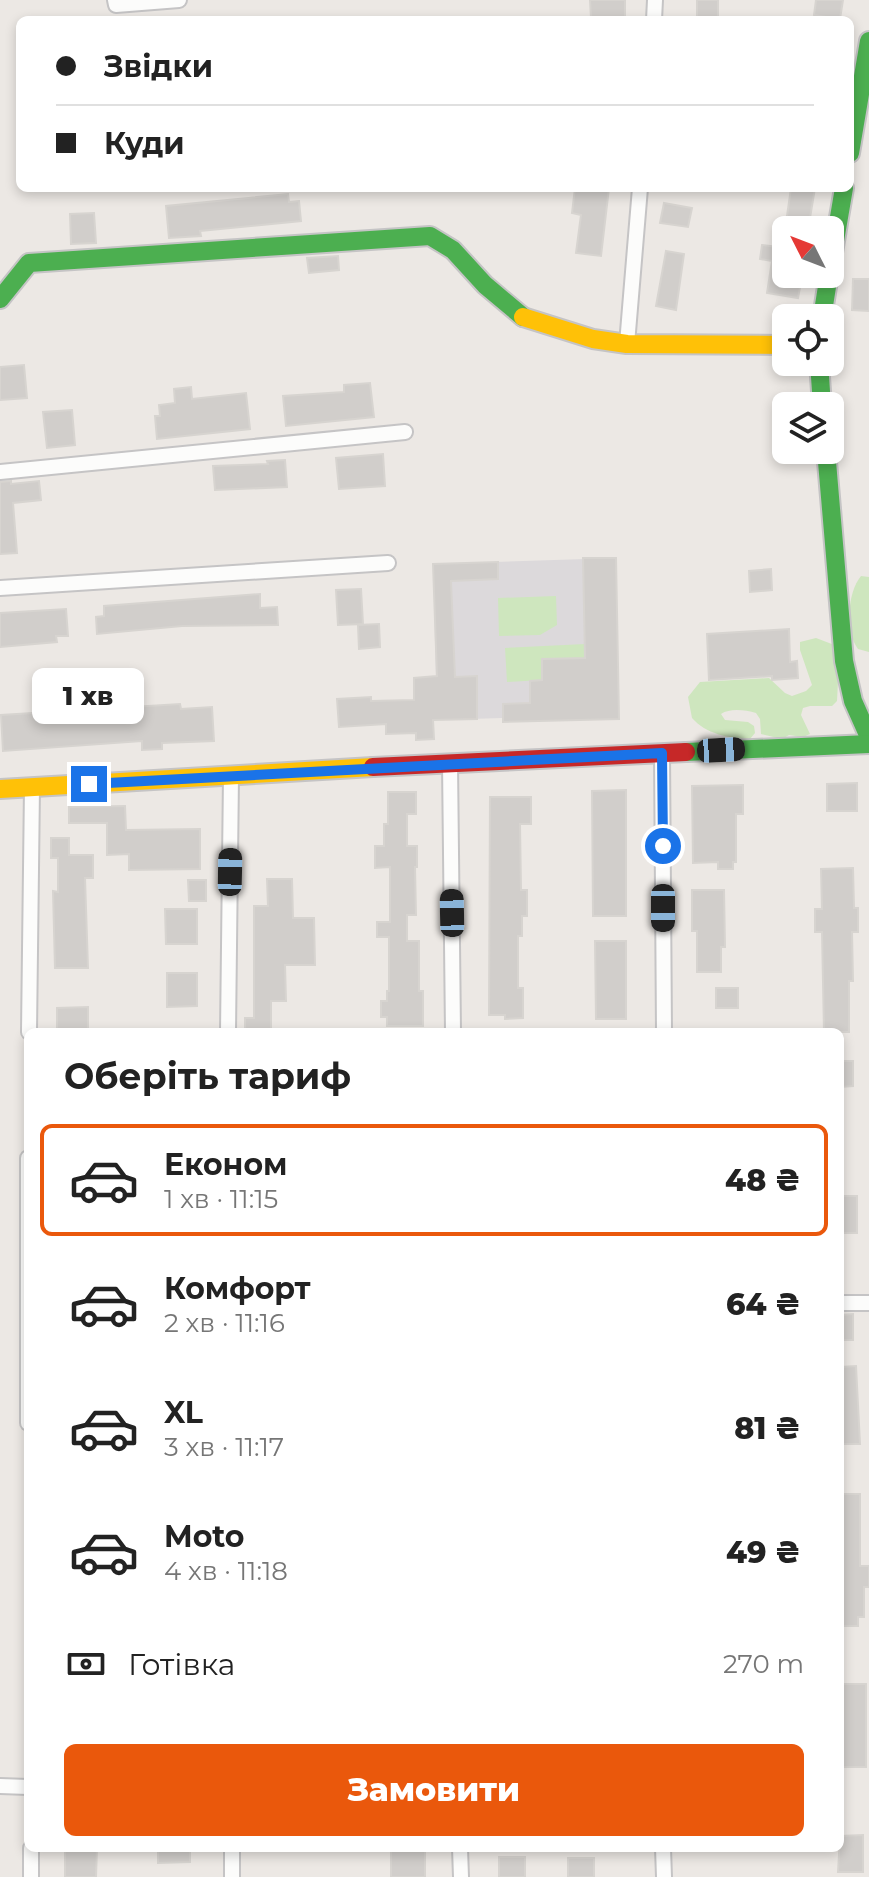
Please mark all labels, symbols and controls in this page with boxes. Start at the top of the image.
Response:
text: Звідки [104,48,213,85]
text: Куди [104,125,185,162]
north arrow [772,216,844,288]
map controls [772,216,844,464]
button: locate [772,304,844,376]
button: layers [772,392,844,464]
callout: 1 хв [33,668,145,724]
text: 1 хв [63,680,113,712]
car [696,737,746,763]
route end [71,766,107,802]
route start [645,828,681,864]
car [218,848,242,896]
car [651,884,675,932]
car [440,889,464,937]
text: Оберіть тариф [64,1054,351,1098]
icon: car [68,1144,140,1216]
text: Економ [164,1146,288,1183]
text: 48 ₴ [725,1162,800,1199]
text: 1 хв · 11:15 [164,1183,278,1215]
icon: car [68,1268,140,1340]
text: Комфорт [164,1270,311,1307]
text: 64 ₴ [726,1286,800,1323]
text: 2 хв · 11:16 [164,1307,285,1339]
icon: car [68,1392,140,1464]
text: XL [164,1394,203,1431]
text: 81 ₴ [734,1410,800,1447]
text: 3 хв · 11:17 [164,1431,284,1463]
icon: car [68,1516,140,1588]
text: Moto [164,1518,245,1555]
text: 49 ₴ [726,1534,800,1571]
text: 4 хв · 11:18 [164,1555,288,1587]
icon: cash [64,1642,108,1686]
text: Готівка [128,1646,235,1683]
text: 270 m [723,1648,804,1680]
button: Замовити [64,1744,804,1836]

